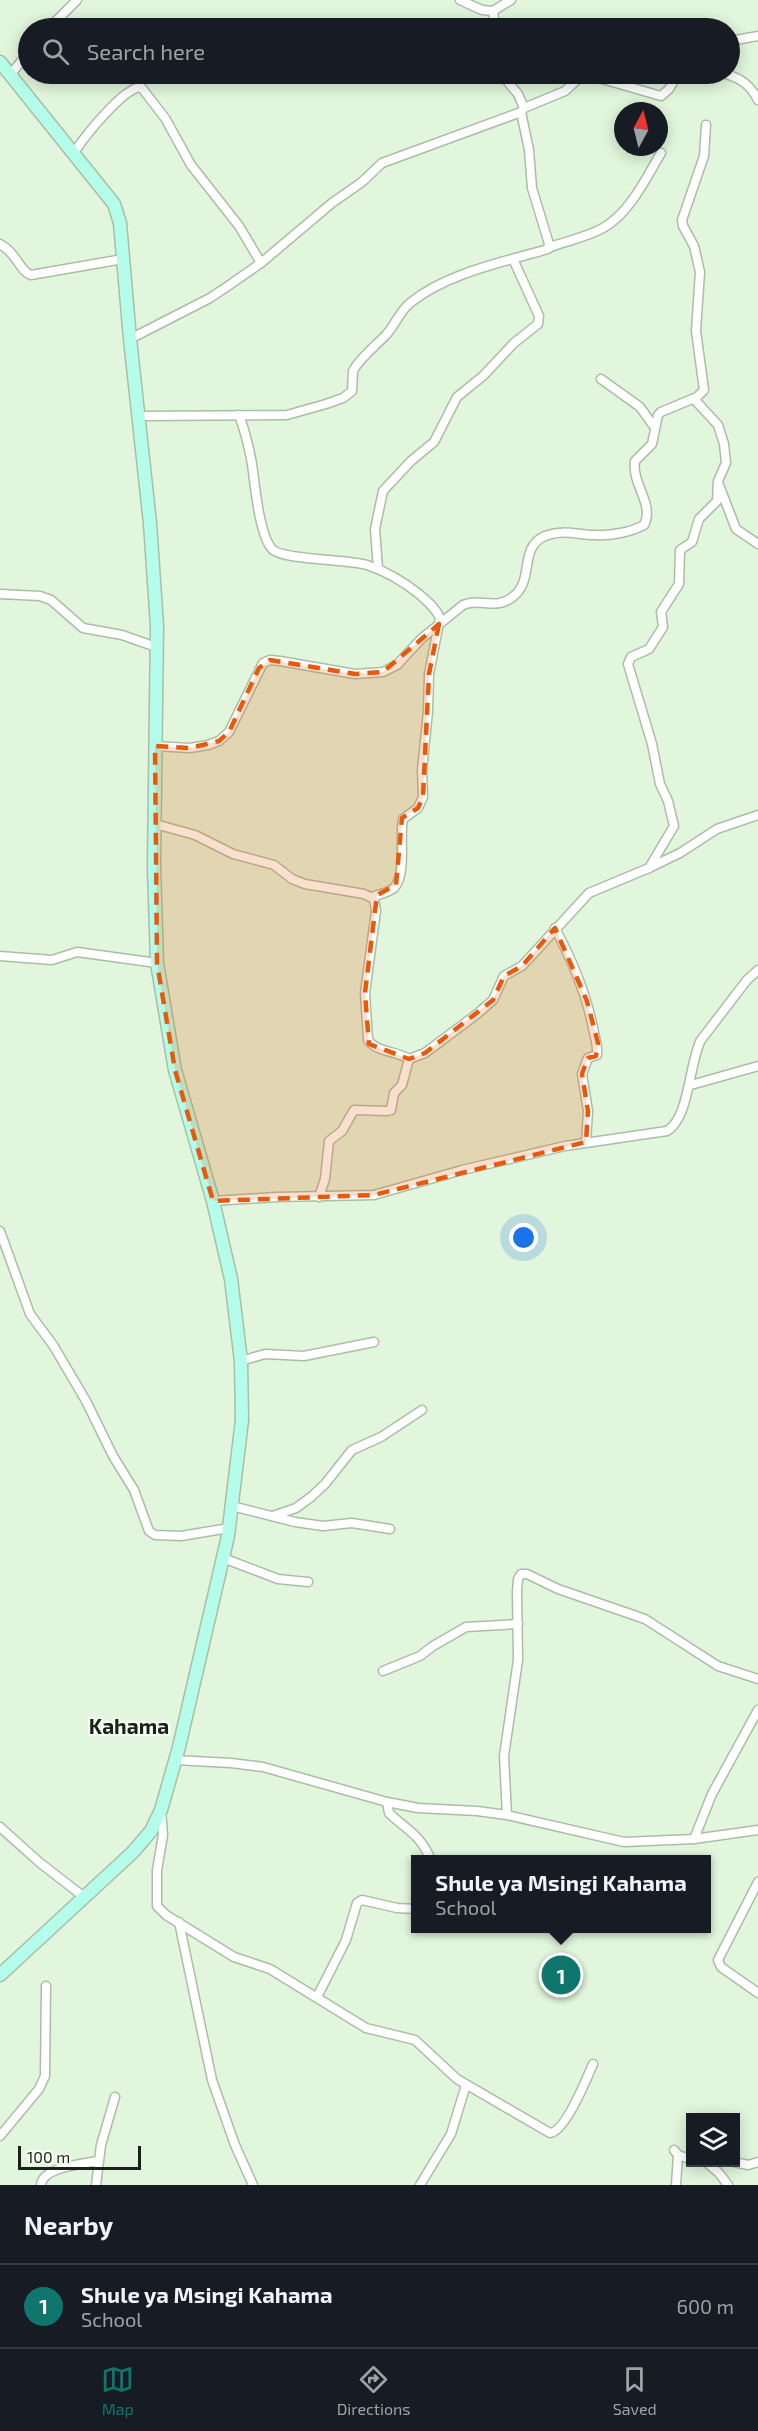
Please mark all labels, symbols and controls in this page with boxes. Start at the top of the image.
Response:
search box [18,18,740,84]
icon: search [39,35,72,68]
text: Search here [87,38,205,64]
north arrow [614,102,668,156]
your location [509,1223,538,1252]
district label: Kahama [89,1713,169,1738]
popup [411,1855,711,1933]
text: Shule ya Msingi Kahama [435,1869,687,1895]
text: School [435,1895,497,1919]
pin: 1 [542,1952,580,1998]
map controls [686,2113,740,2167]
button: layers [686,2113,740,2167]
scale bar [18,2143,141,2170]
text: 100 m [27,2147,70,2166]
text: Nearby [24,2209,113,2240]
text: Shule ya Msingi Kahama [81,2281,333,2307]
text: 1 [39,2294,48,2318]
text: 600 m [676,2294,734,2318]
text: School [81,2307,142,2331]
tab: Map [101,2363,134,2418]
tab: Directions [337,2363,410,2418]
tab: Saved [613,2363,657,2418]

